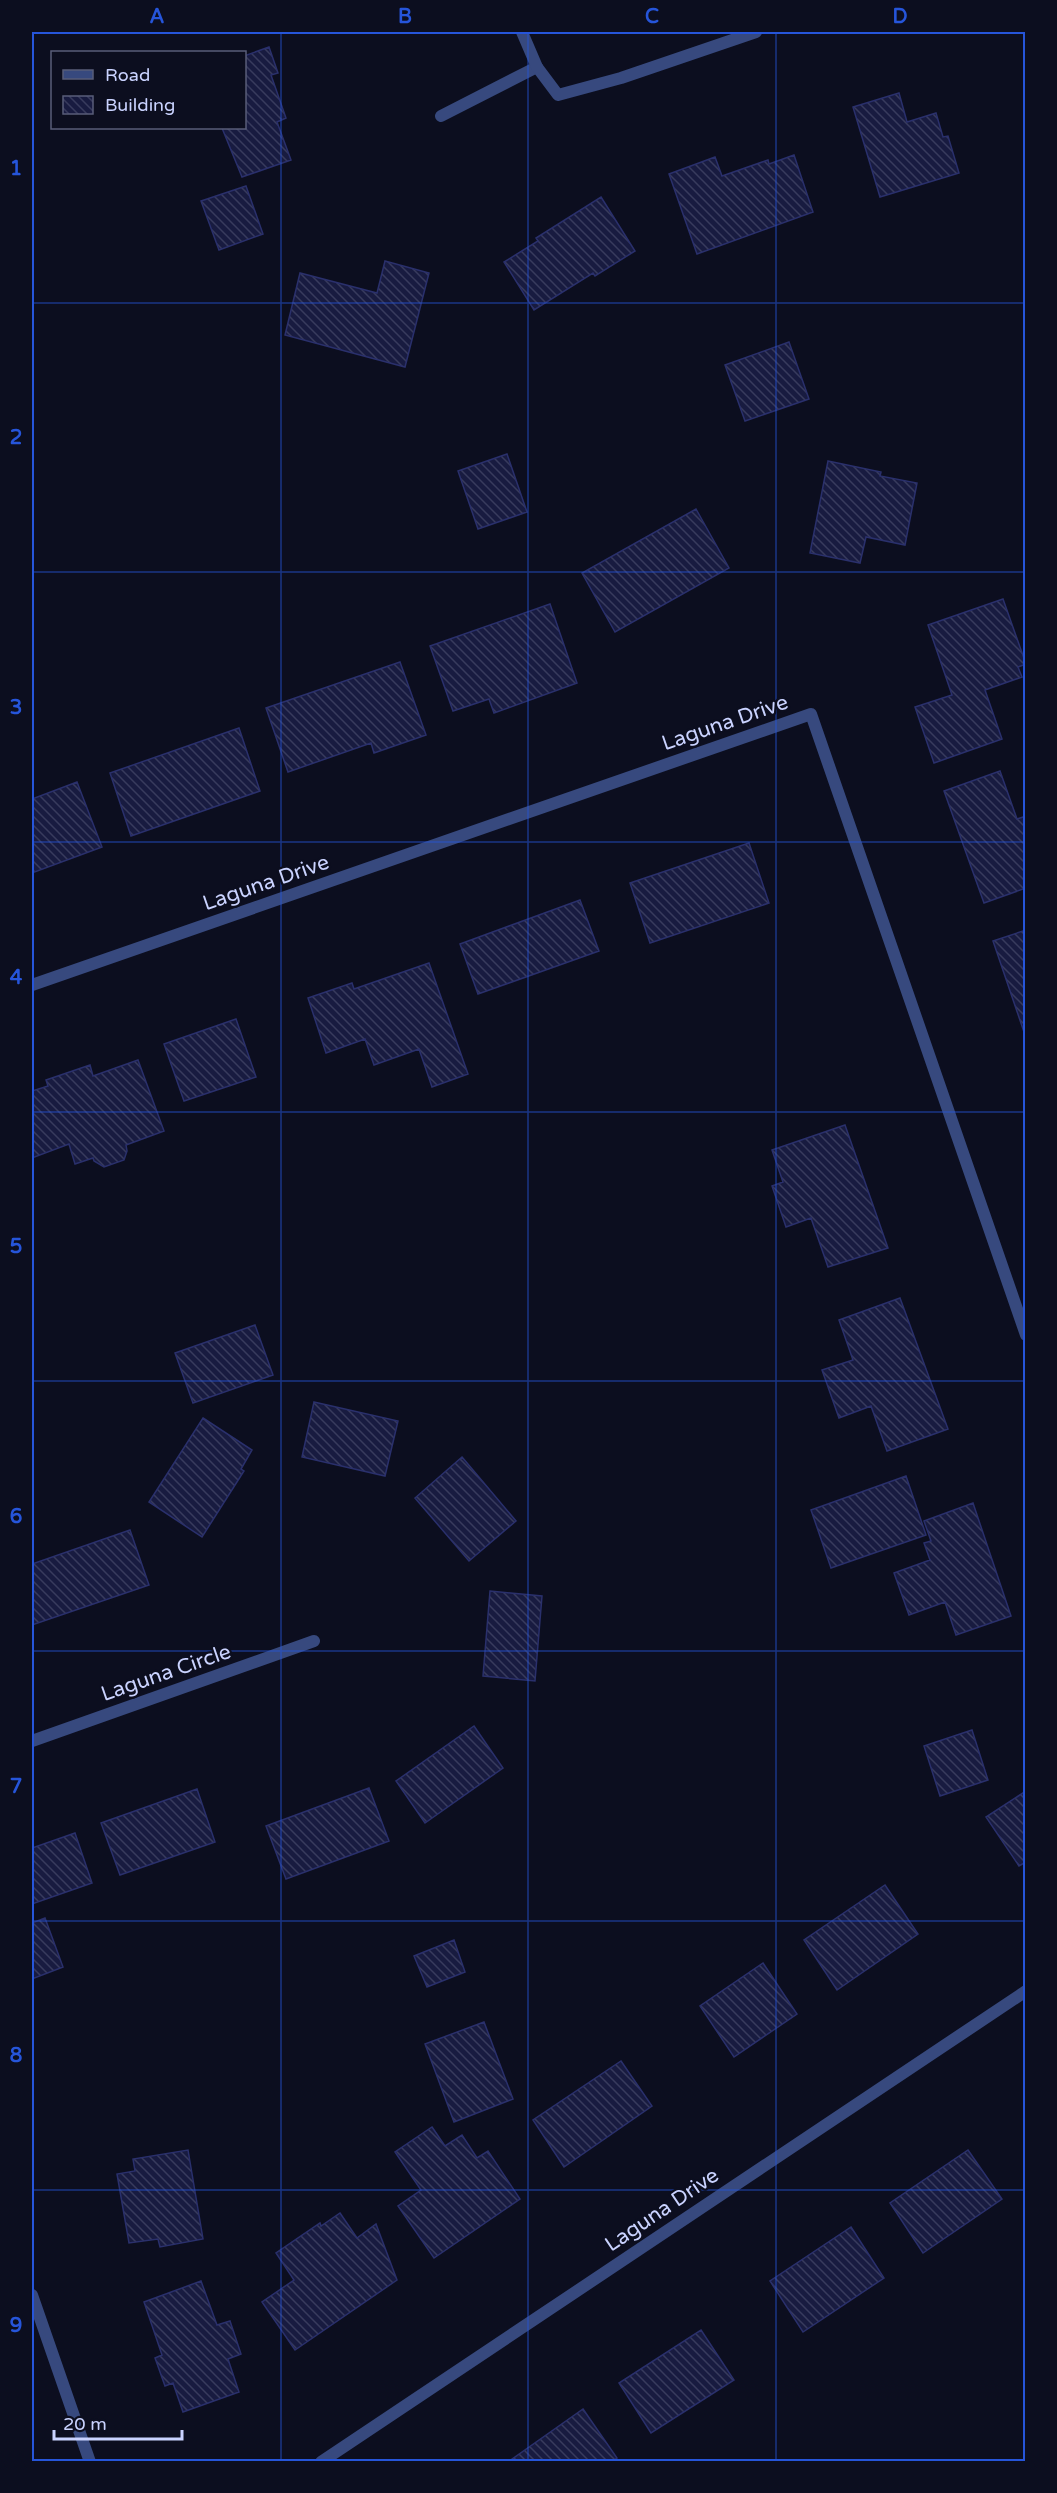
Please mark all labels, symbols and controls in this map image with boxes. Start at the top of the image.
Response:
text: A [150,5,165,29]
text: B [398,5,412,29]
text: C [645,5,659,29]
text: D [892,5,908,29]
legend [51,51,246,129]
text: Road [105,64,150,86]
text: Building [105,94,175,116]
text: 1 [10,157,22,181]
text: 2 [10,426,22,450]
street label: Laguna Drive [659,690,791,756]
text: 3 [10,696,22,720]
street label: Laguna Drive [200,850,332,916]
text: 4 [10,966,23,990]
text: 5 [10,1235,22,1259]
text: 6 [10,1505,22,1529]
street label: Laguna Circle [98,1639,234,1707]
text: 7 [10,1775,22,1799]
text: 8 [10,2044,22,2068]
street label: Laguna Drive [600,2163,724,2257]
text: 9 [10,2314,22,2338]
scale bar [54,2403,182,2441]
text: 20 m [63,2413,107,2435]

